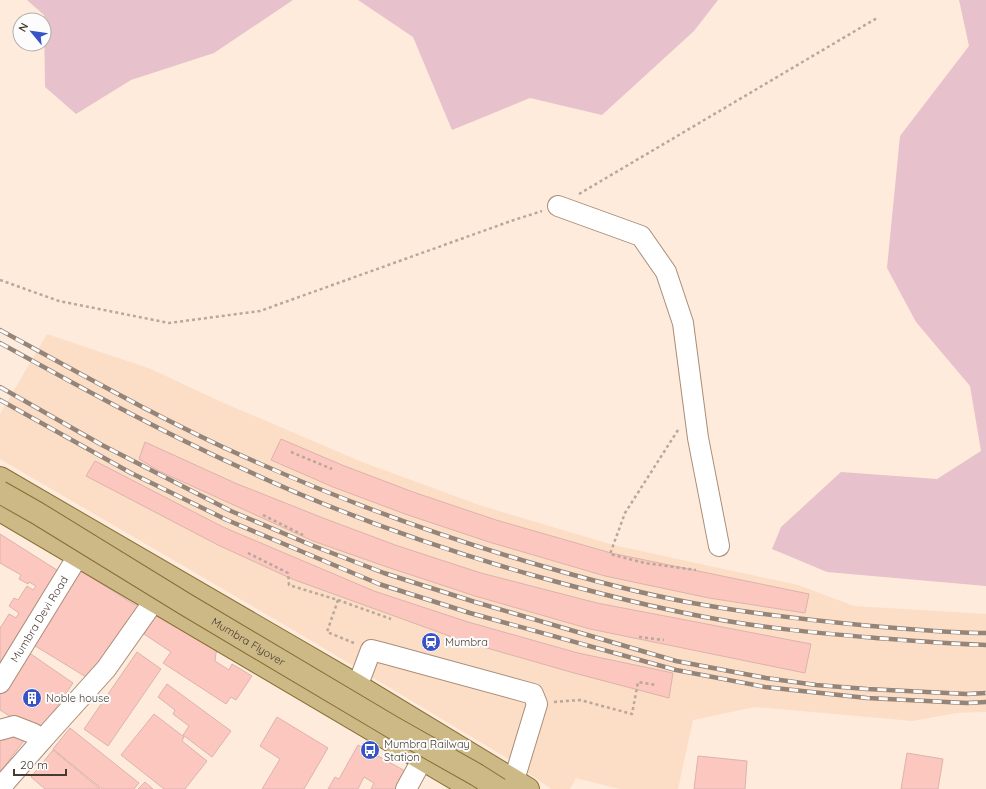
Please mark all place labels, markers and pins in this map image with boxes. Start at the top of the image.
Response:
station icon: Mumbra [420,631,442,653]
place label: Mumbra [445,635,488,649]
building icon: Noble house [21,687,43,709]
place label: Noble house [46,691,109,705]
place label: Mumbra Railway Station [384,737,470,764]
bus stop icon: Mumbra Railway Station [359,739,381,761]

